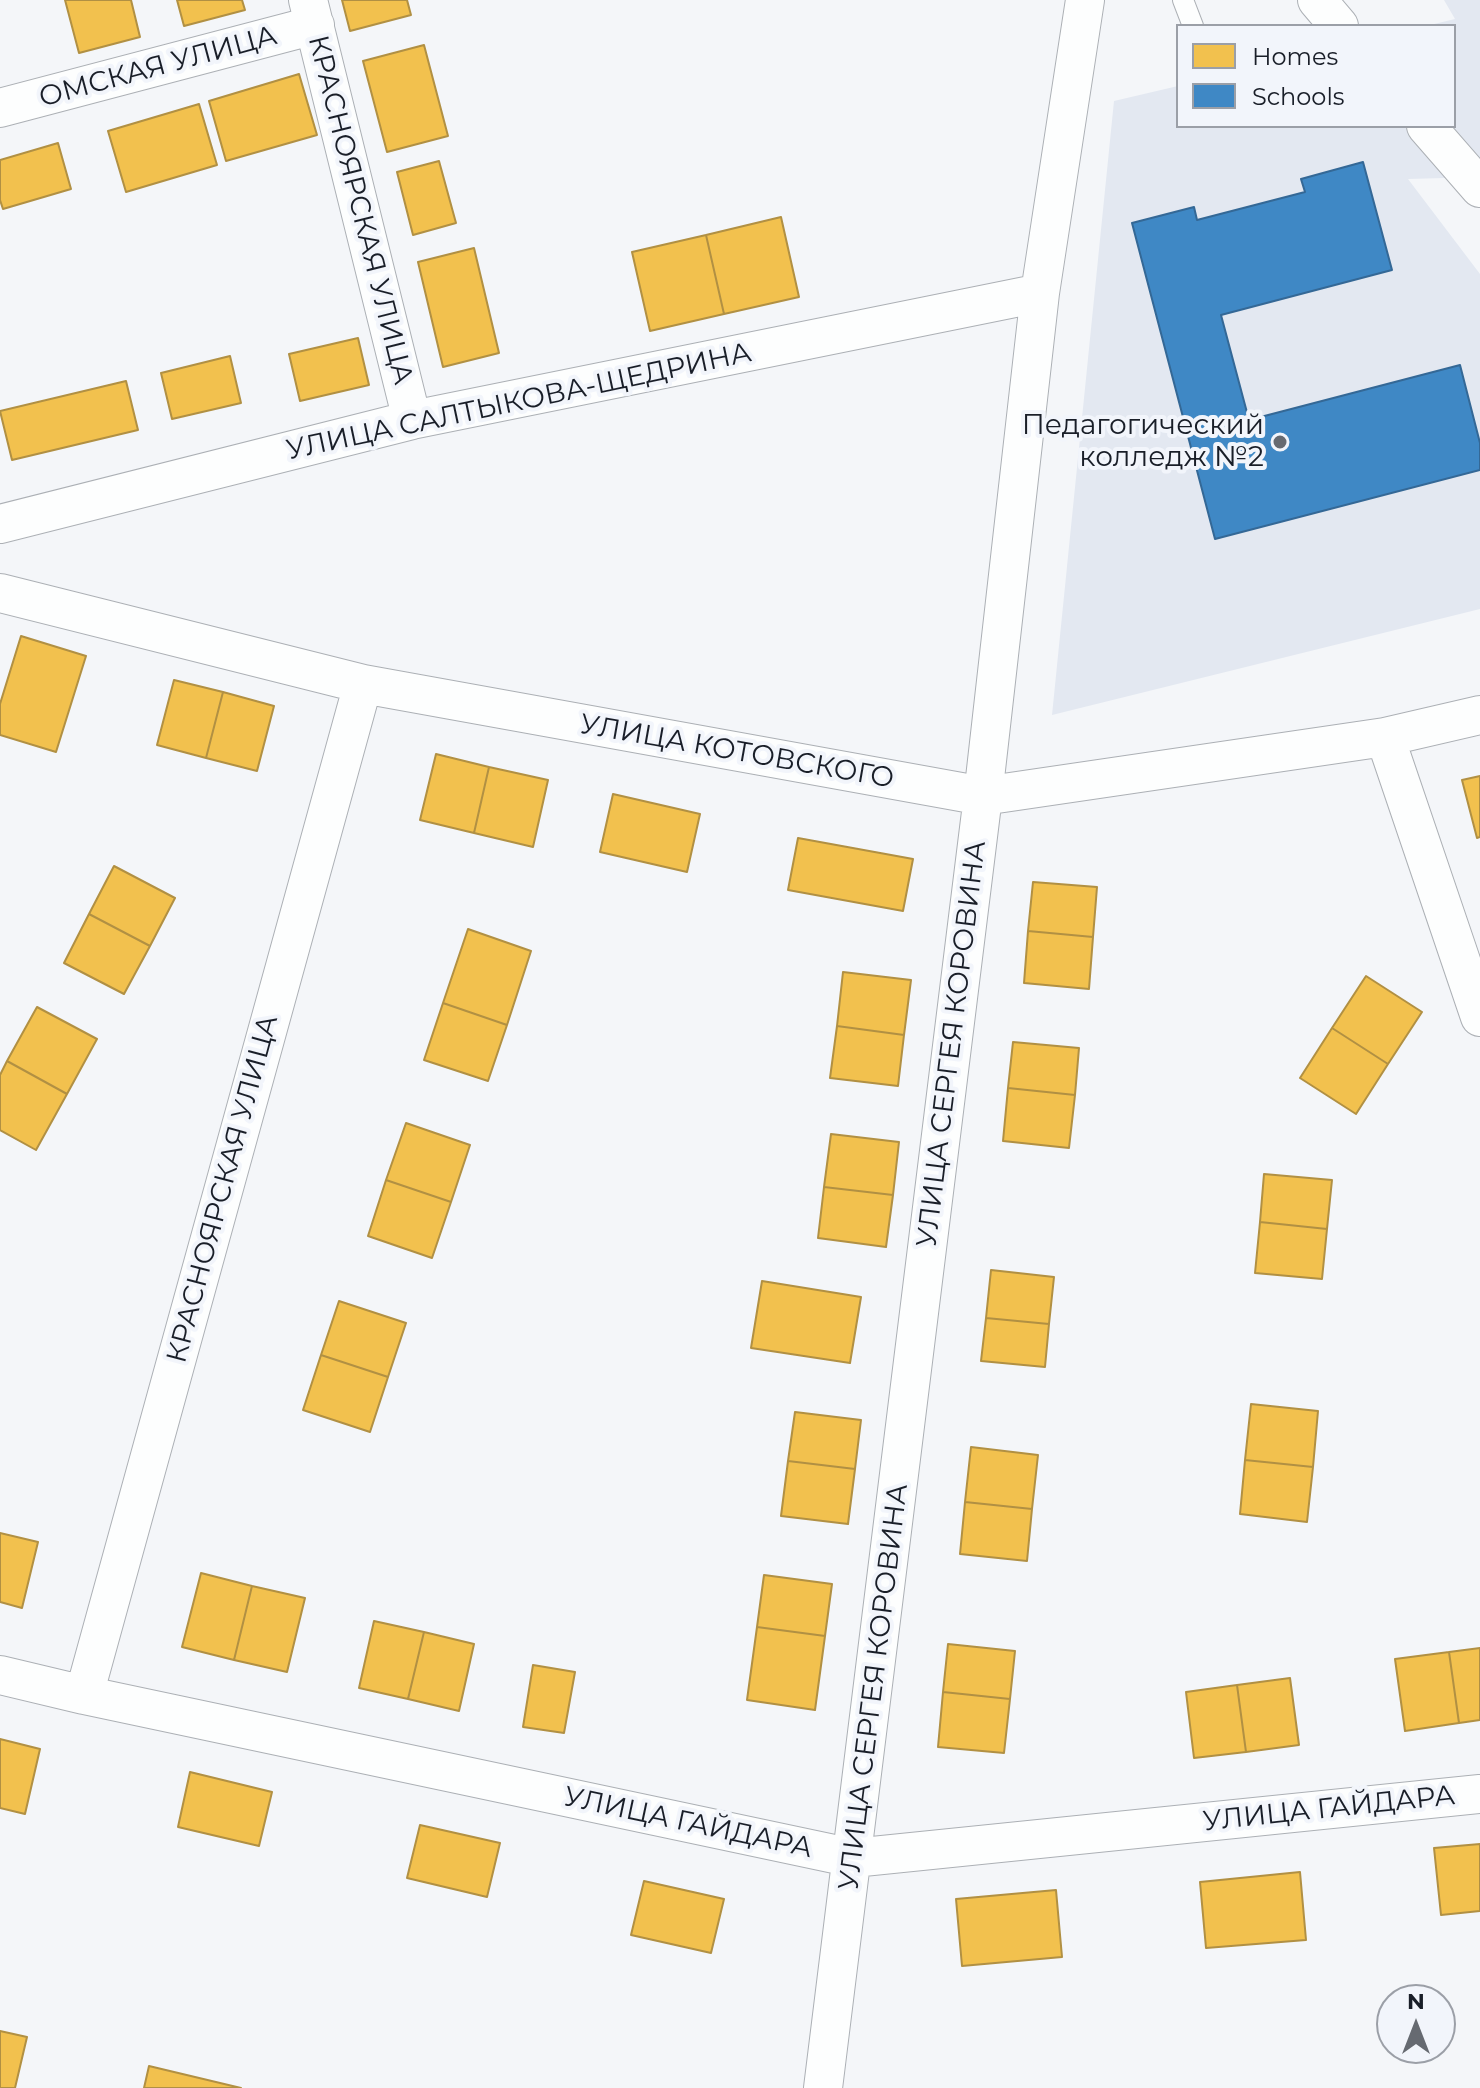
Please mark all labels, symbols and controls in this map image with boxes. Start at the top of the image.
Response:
street label: ОМСКАЯ УЛИЦА [35,19,281,115]
legend [1176,24,1456,128]
street label: КРАСНОЯРСКАЯ УЛИЦА [300,32,420,388]
text: Homes [1252,42,1338,71]
text: Schools [1252,82,1345,111]
street label: УЛИЦА САЛТЫКОВА-ЩЕДРИНА [284,336,754,468]
place label: Педагогический колледж №2 [1022,409,1264,475]
marker: Педагогический колледж №2 [1271,433,1289,451]
street label: УЛИЦА КОТОВСКОГО [577,708,897,796]
street label: УЛИЦА СЕРГЕЯ КОРОВИНА [910,839,994,1249]
street label: КРАСНОЯРСКАЯ УЛИЦА [160,1011,286,1367]
street label: УЛИЦА СЕРГЕЯ КОРОВИНА [832,1482,916,1892]
street label: УЛИЦА ГАЙДАРА [1201,1779,1457,1839]
street label: УЛИЦА ГАЙДАРА [561,1780,815,1866]
north arrow [1376,1984,1456,2064]
text: N [1407,1988,1425,2015]

